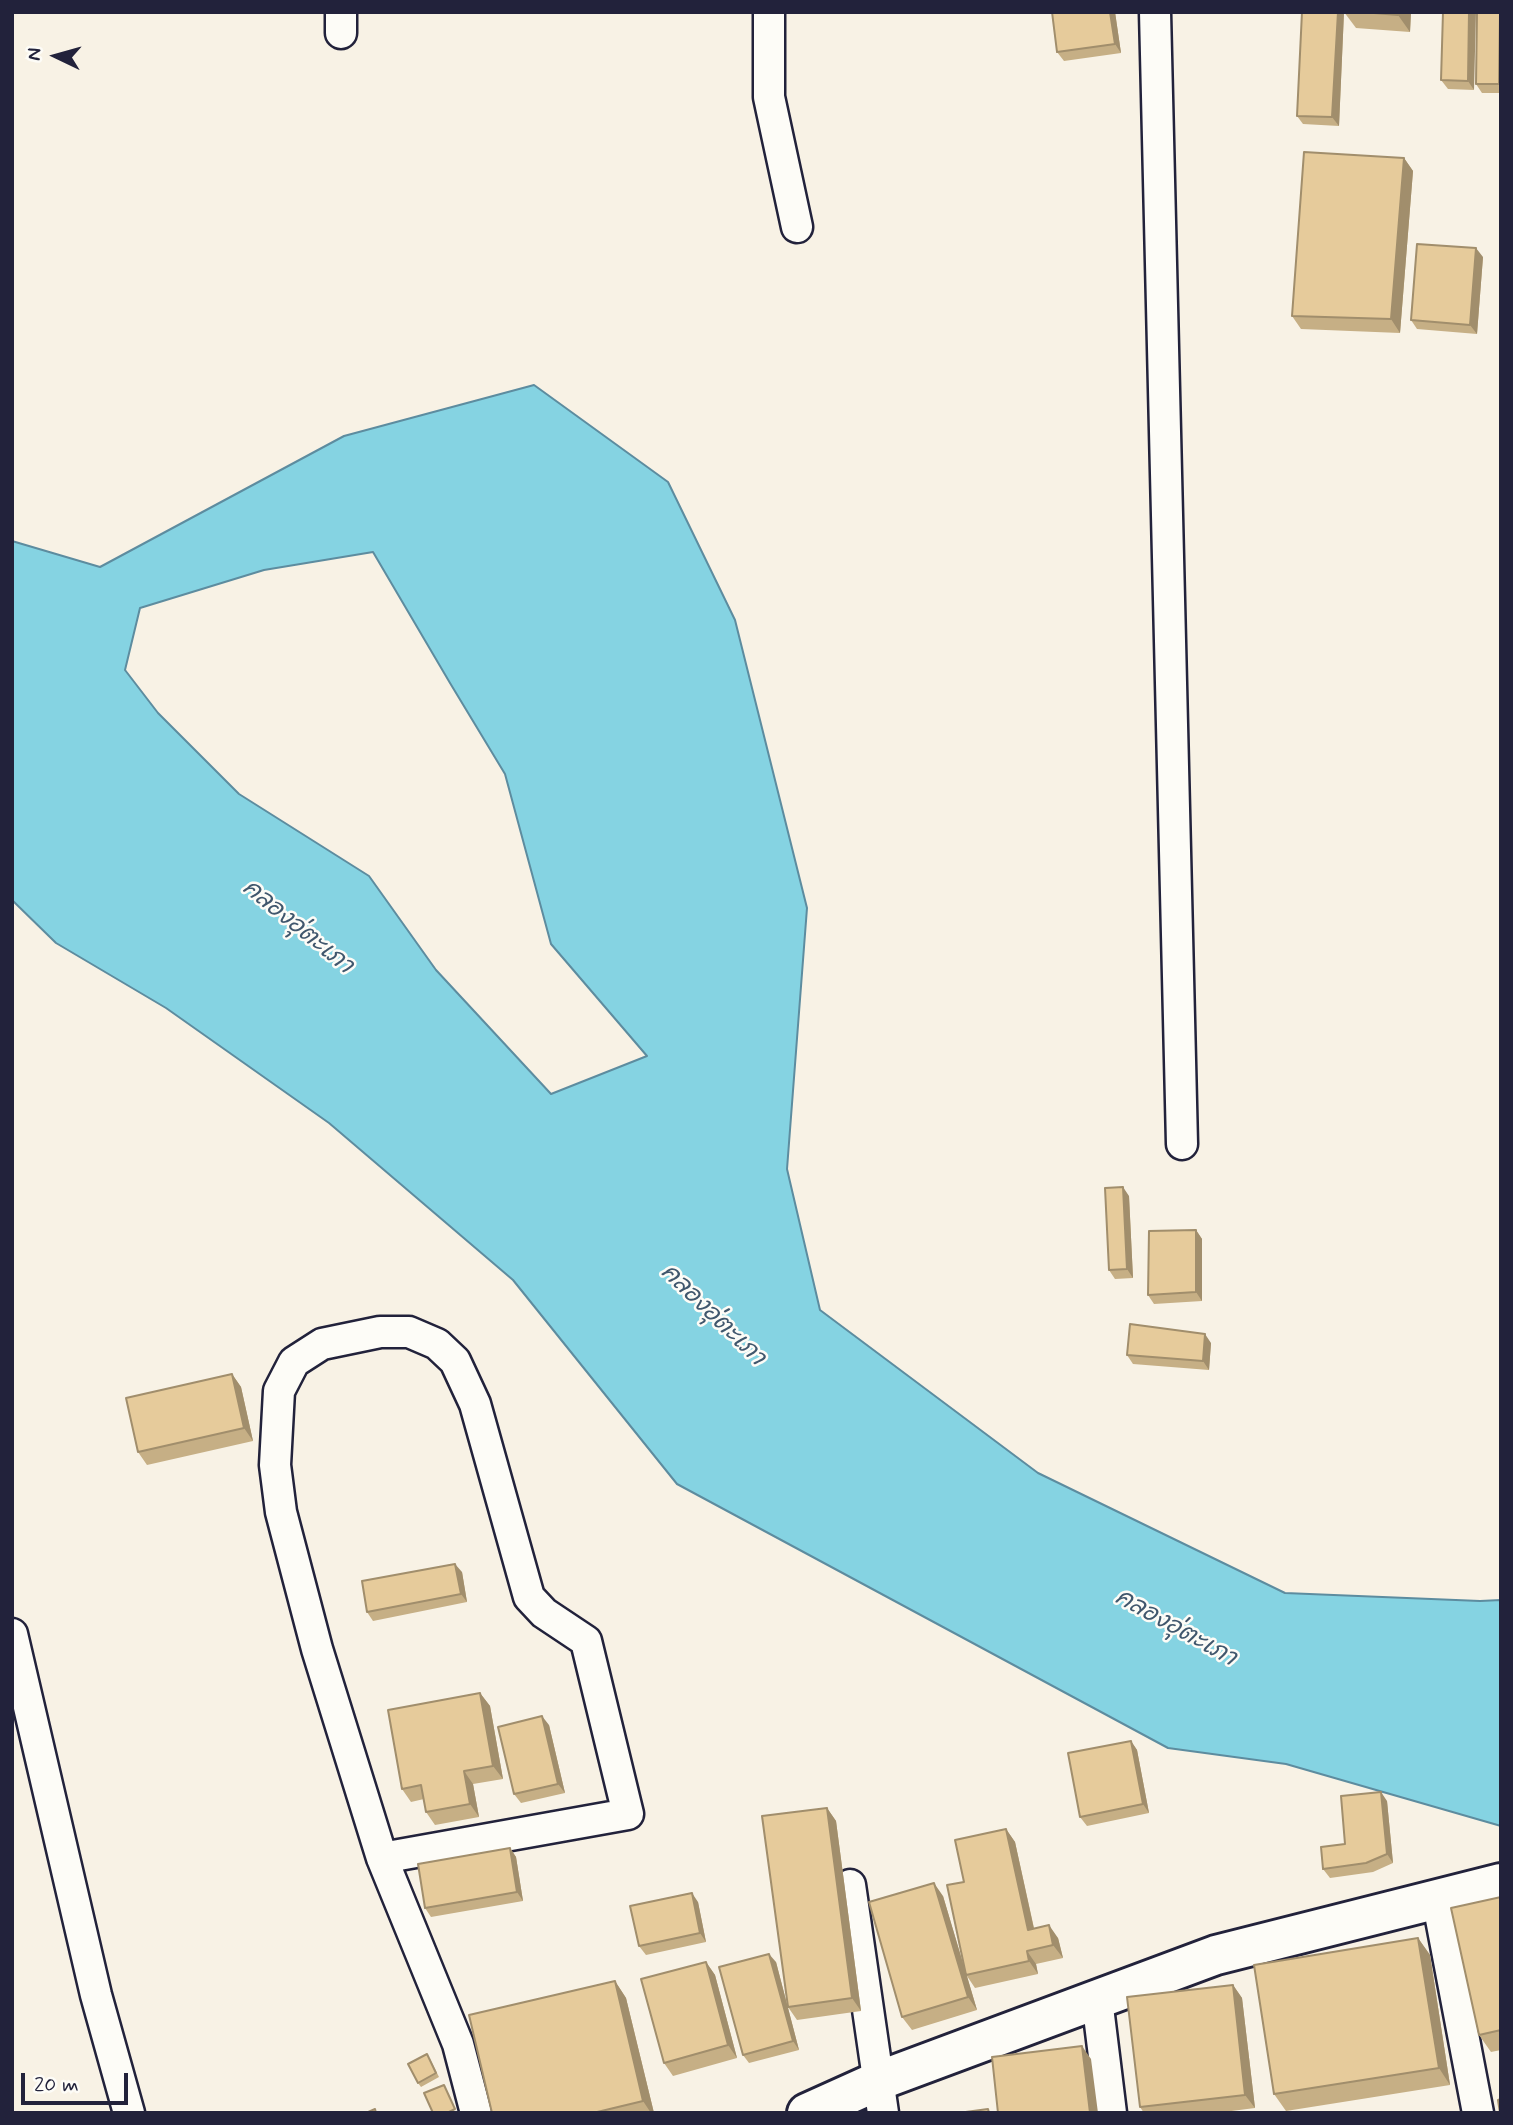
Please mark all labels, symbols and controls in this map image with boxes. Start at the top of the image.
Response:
north arrow [21,21,91,91]
text: N [22,47,48,62]
water label: คลองอุ่ตะเภา [236,875,358,981]
water label: คลองอุ่ตะเภา [654,1259,770,1373]
water label: คลองอุ่ตะเภา [1109,1584,1241,1674]
scale bar [24,2058,131,2102]
text: 20 m [34,2071,79,2099]

